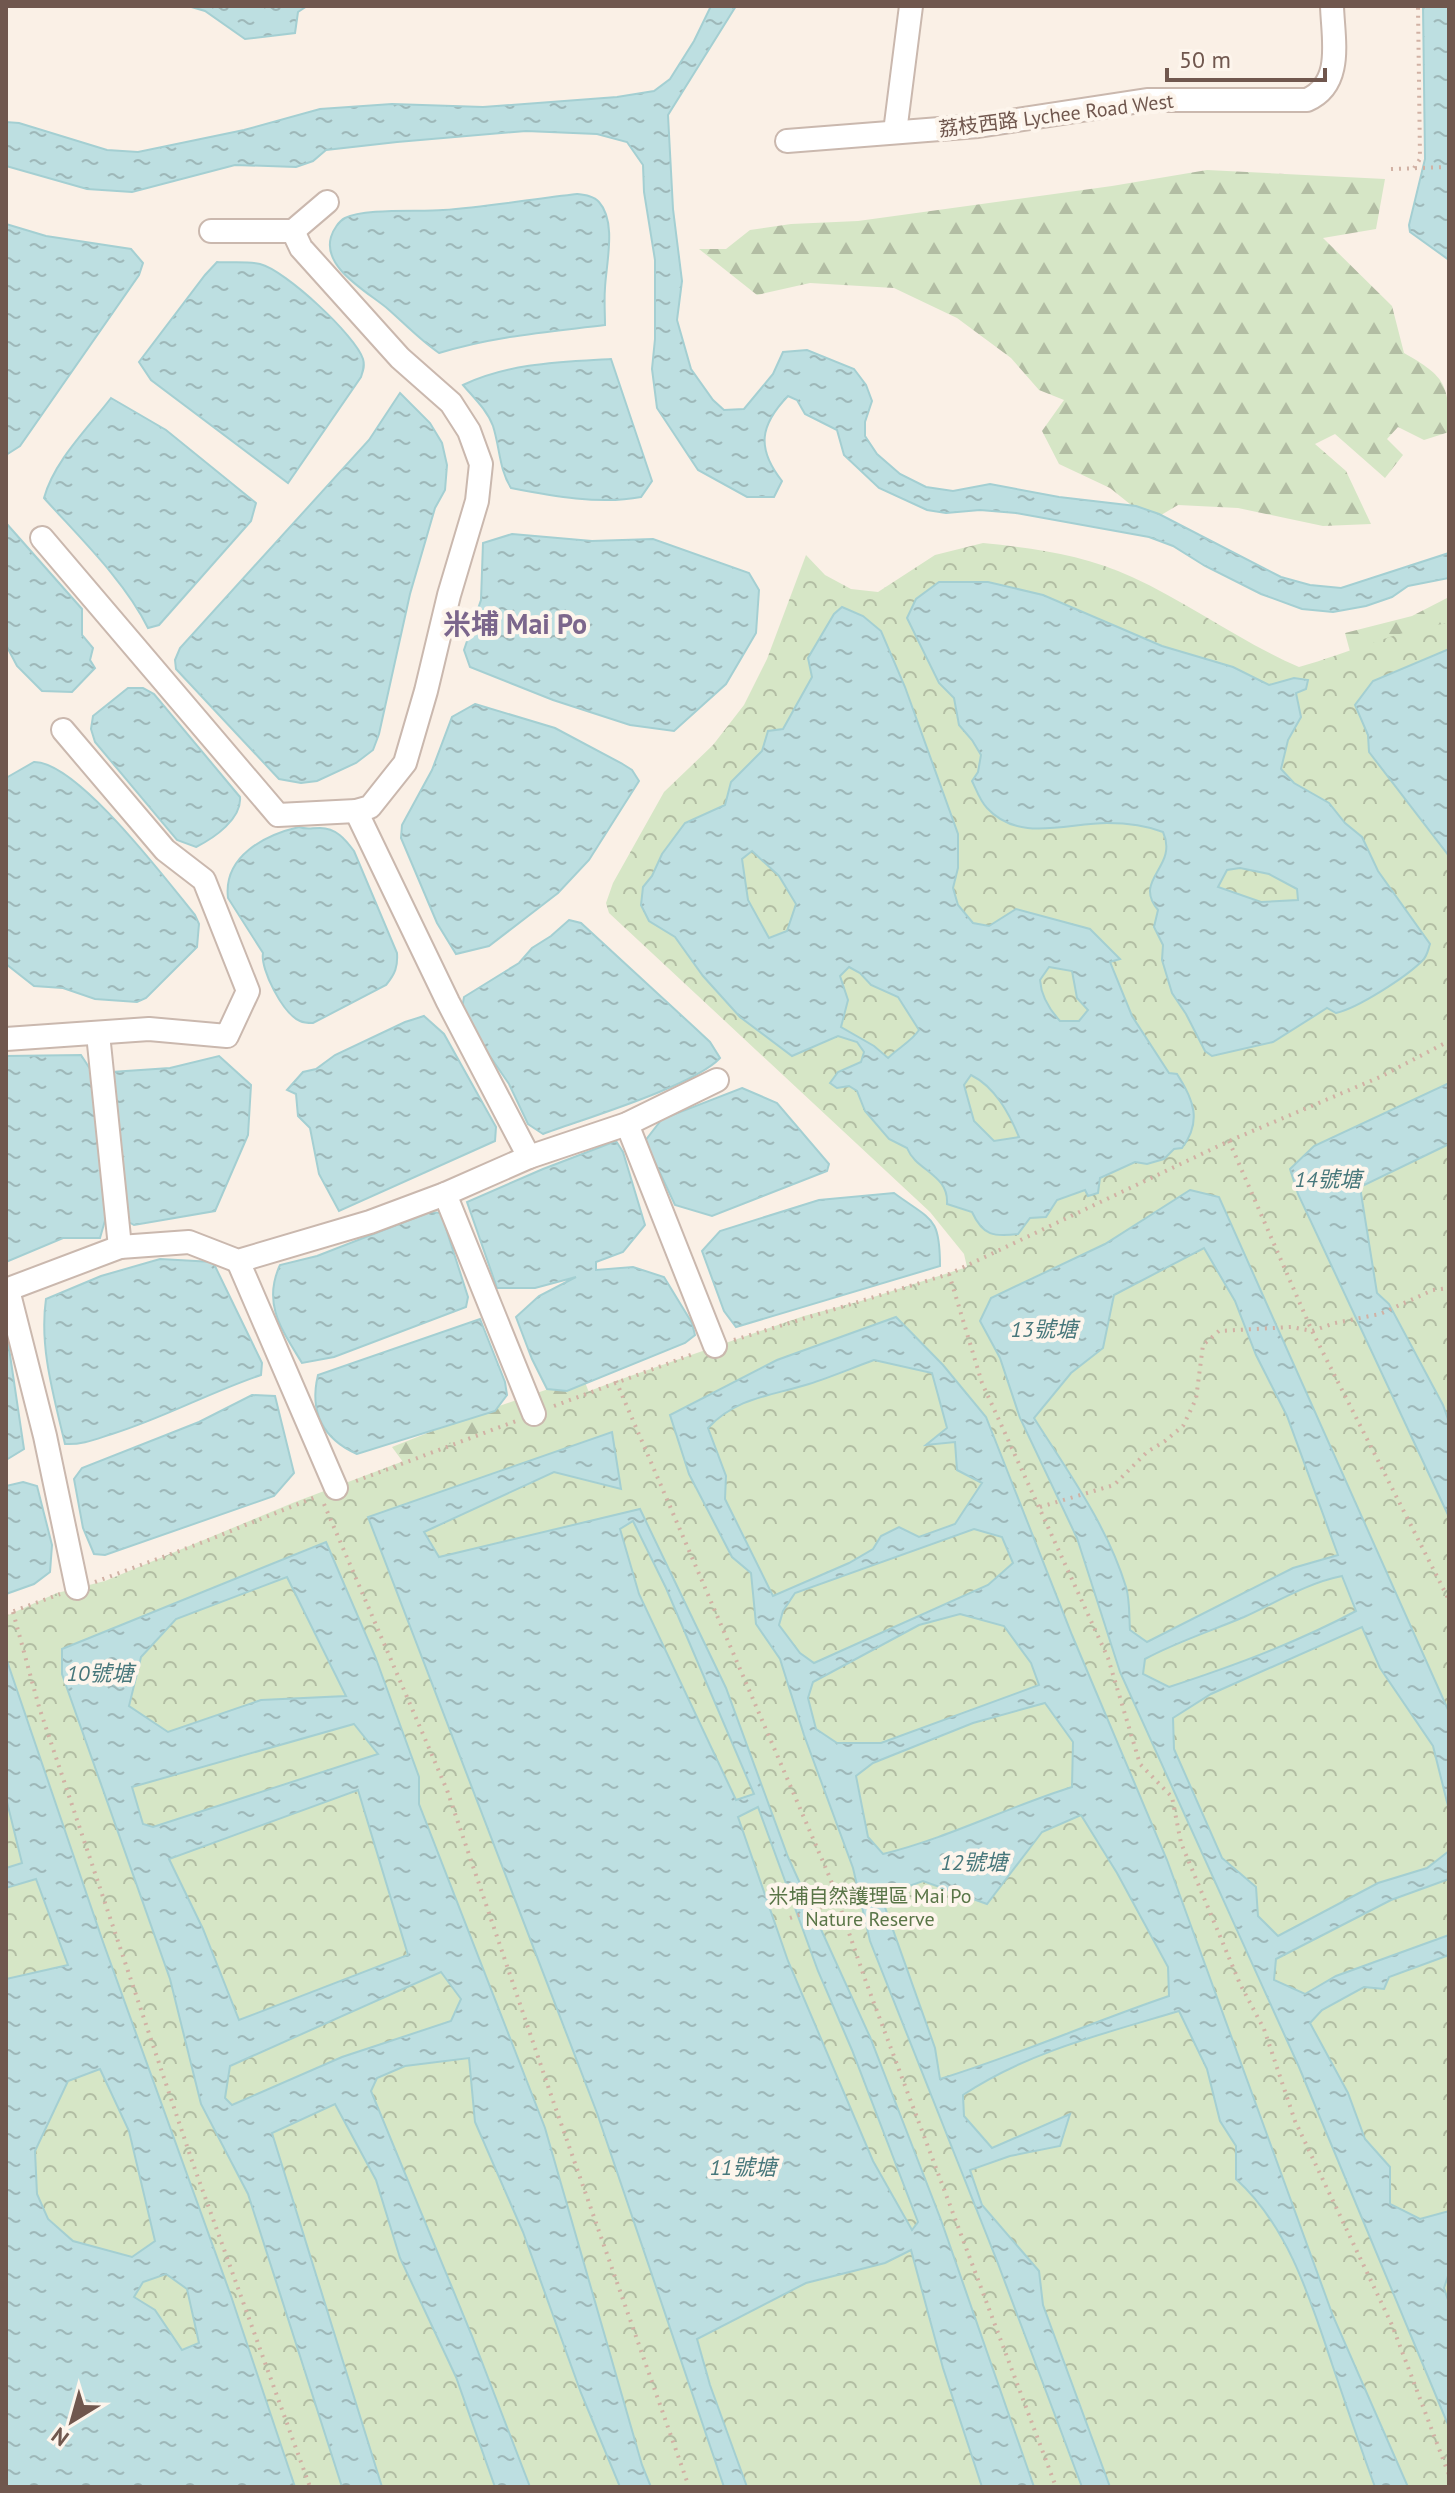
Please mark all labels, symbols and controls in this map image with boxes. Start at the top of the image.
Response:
scale bar [1167,32,1325,82]
text: 50 m [1179,44,1231,75]
street label: 荔枝西路 Lychee Road West [937,88,1175,142]
district label: 米埔 Mai Po [443,605,587,642]
water label: 14號塘 [1295,1165,1365,1193]
water label: 13號塘 [1011,1315,1081,1343]
water label: 10號塘 [67,1659,137,1687]
water label: 12號塘 [941,1848,1011,1876]
park label: 米埔自然護理區 Mai Po Nature Reserve [769,1883,971,1932]
water label: 11號塘 [710,2153,780,2181]
north arrow [32,2381,112,2461]
text: N [46,2421,74,2453]

